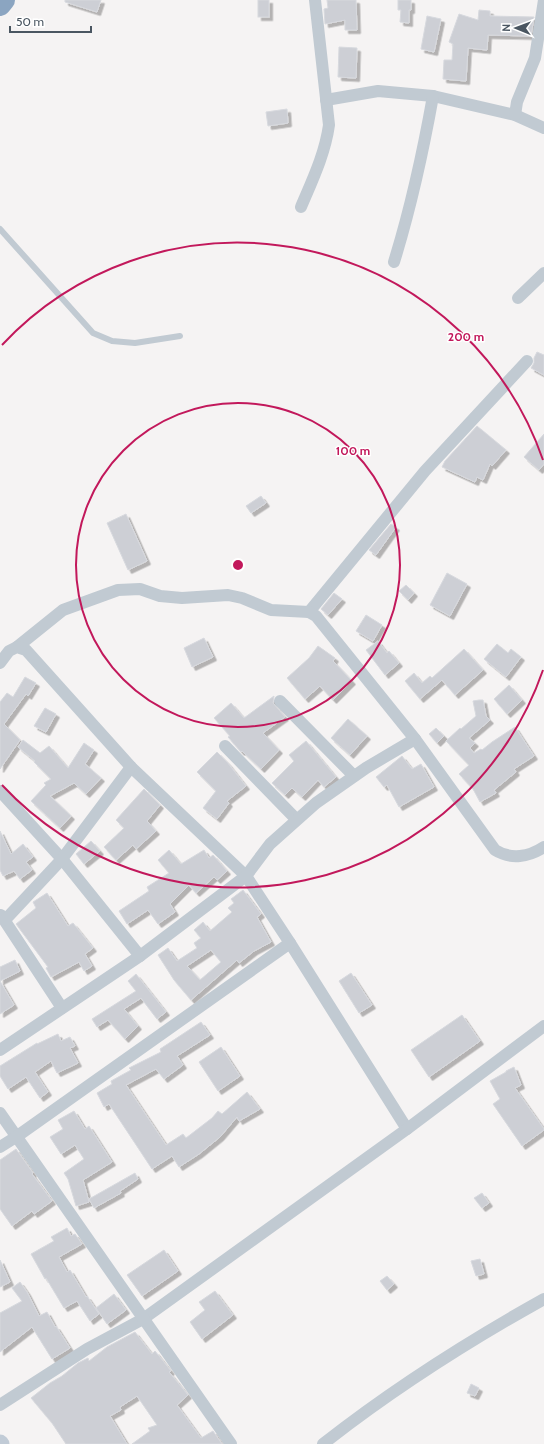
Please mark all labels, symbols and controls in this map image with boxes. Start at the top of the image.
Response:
scale bar [10,8,91,34]
north arrow [496,8,536,48]
text: 50 m [16,14,44,29]
text: N [499,24,513,32]
text: 200 m [448,329,484,344]
text: 100 m [336,443,370,458]
centre of rings [231,558,245,572]

